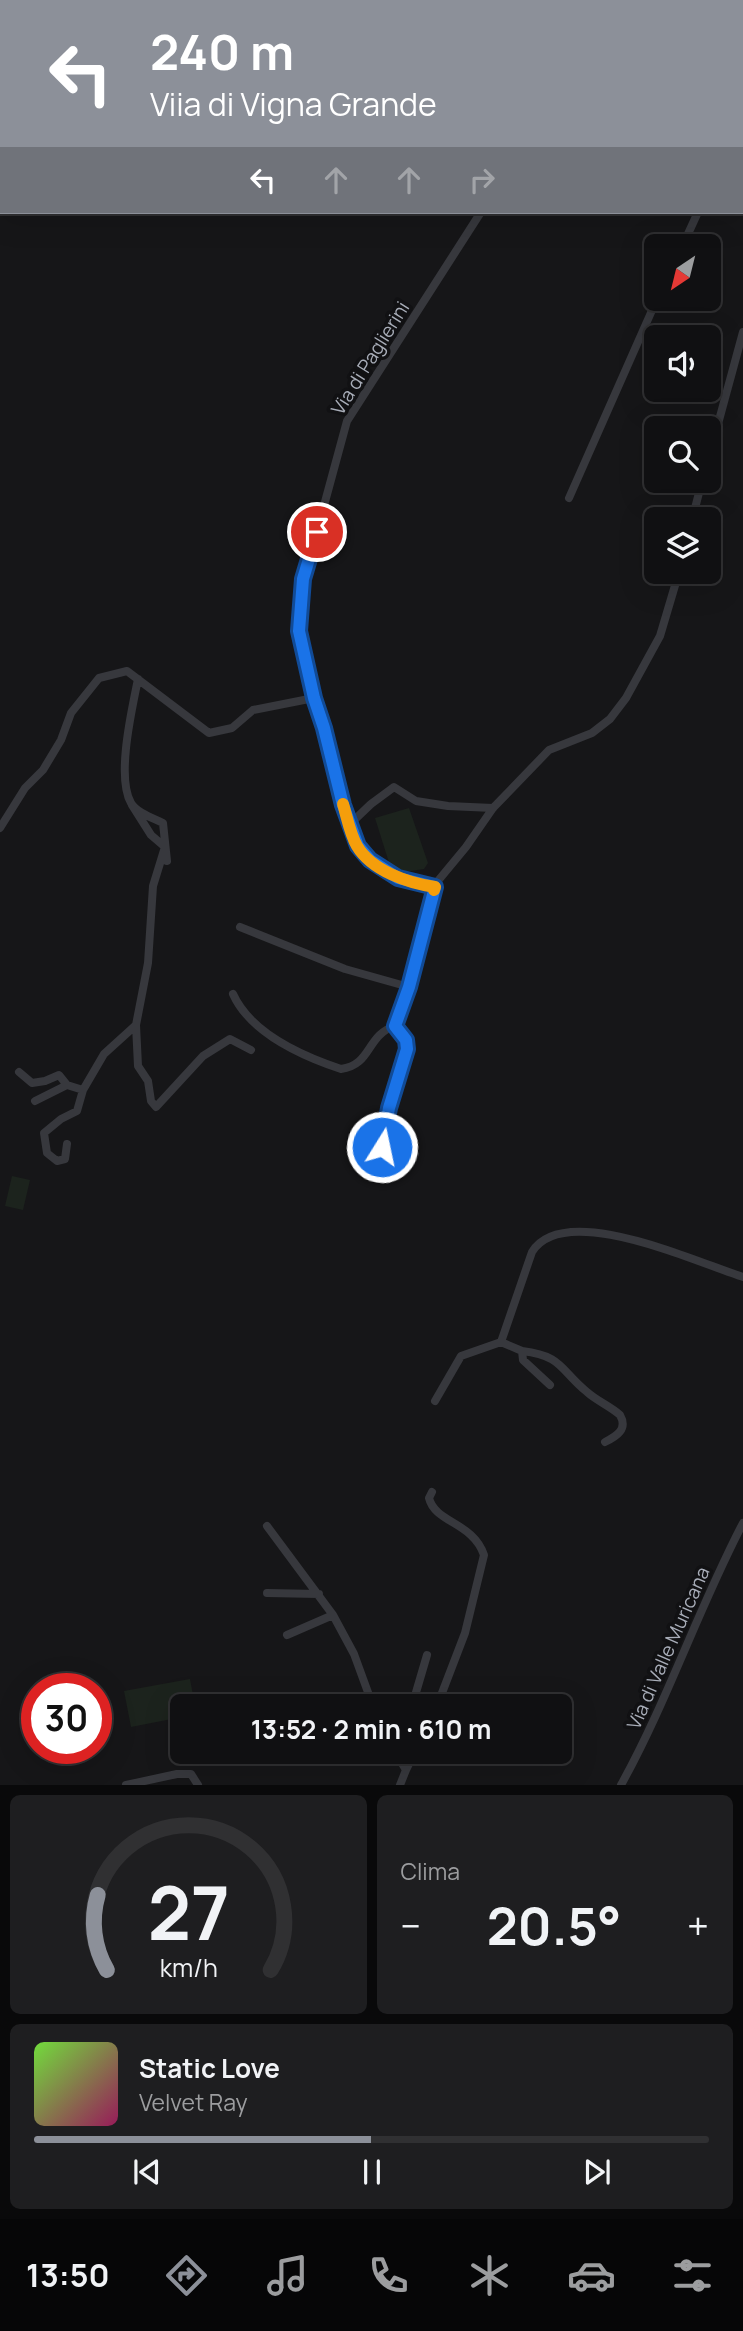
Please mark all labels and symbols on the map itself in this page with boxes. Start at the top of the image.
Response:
north arrow [644,234,721,312]
street label: Via di Paglierini [325,296,415,420]
pin [287,502,347,562]
position arrow [345,1110,419,1184]
street label: Via di Valle Muricana [620,1562,716,1734]
speed limit sign: 30 [21,1673,112,1764]

